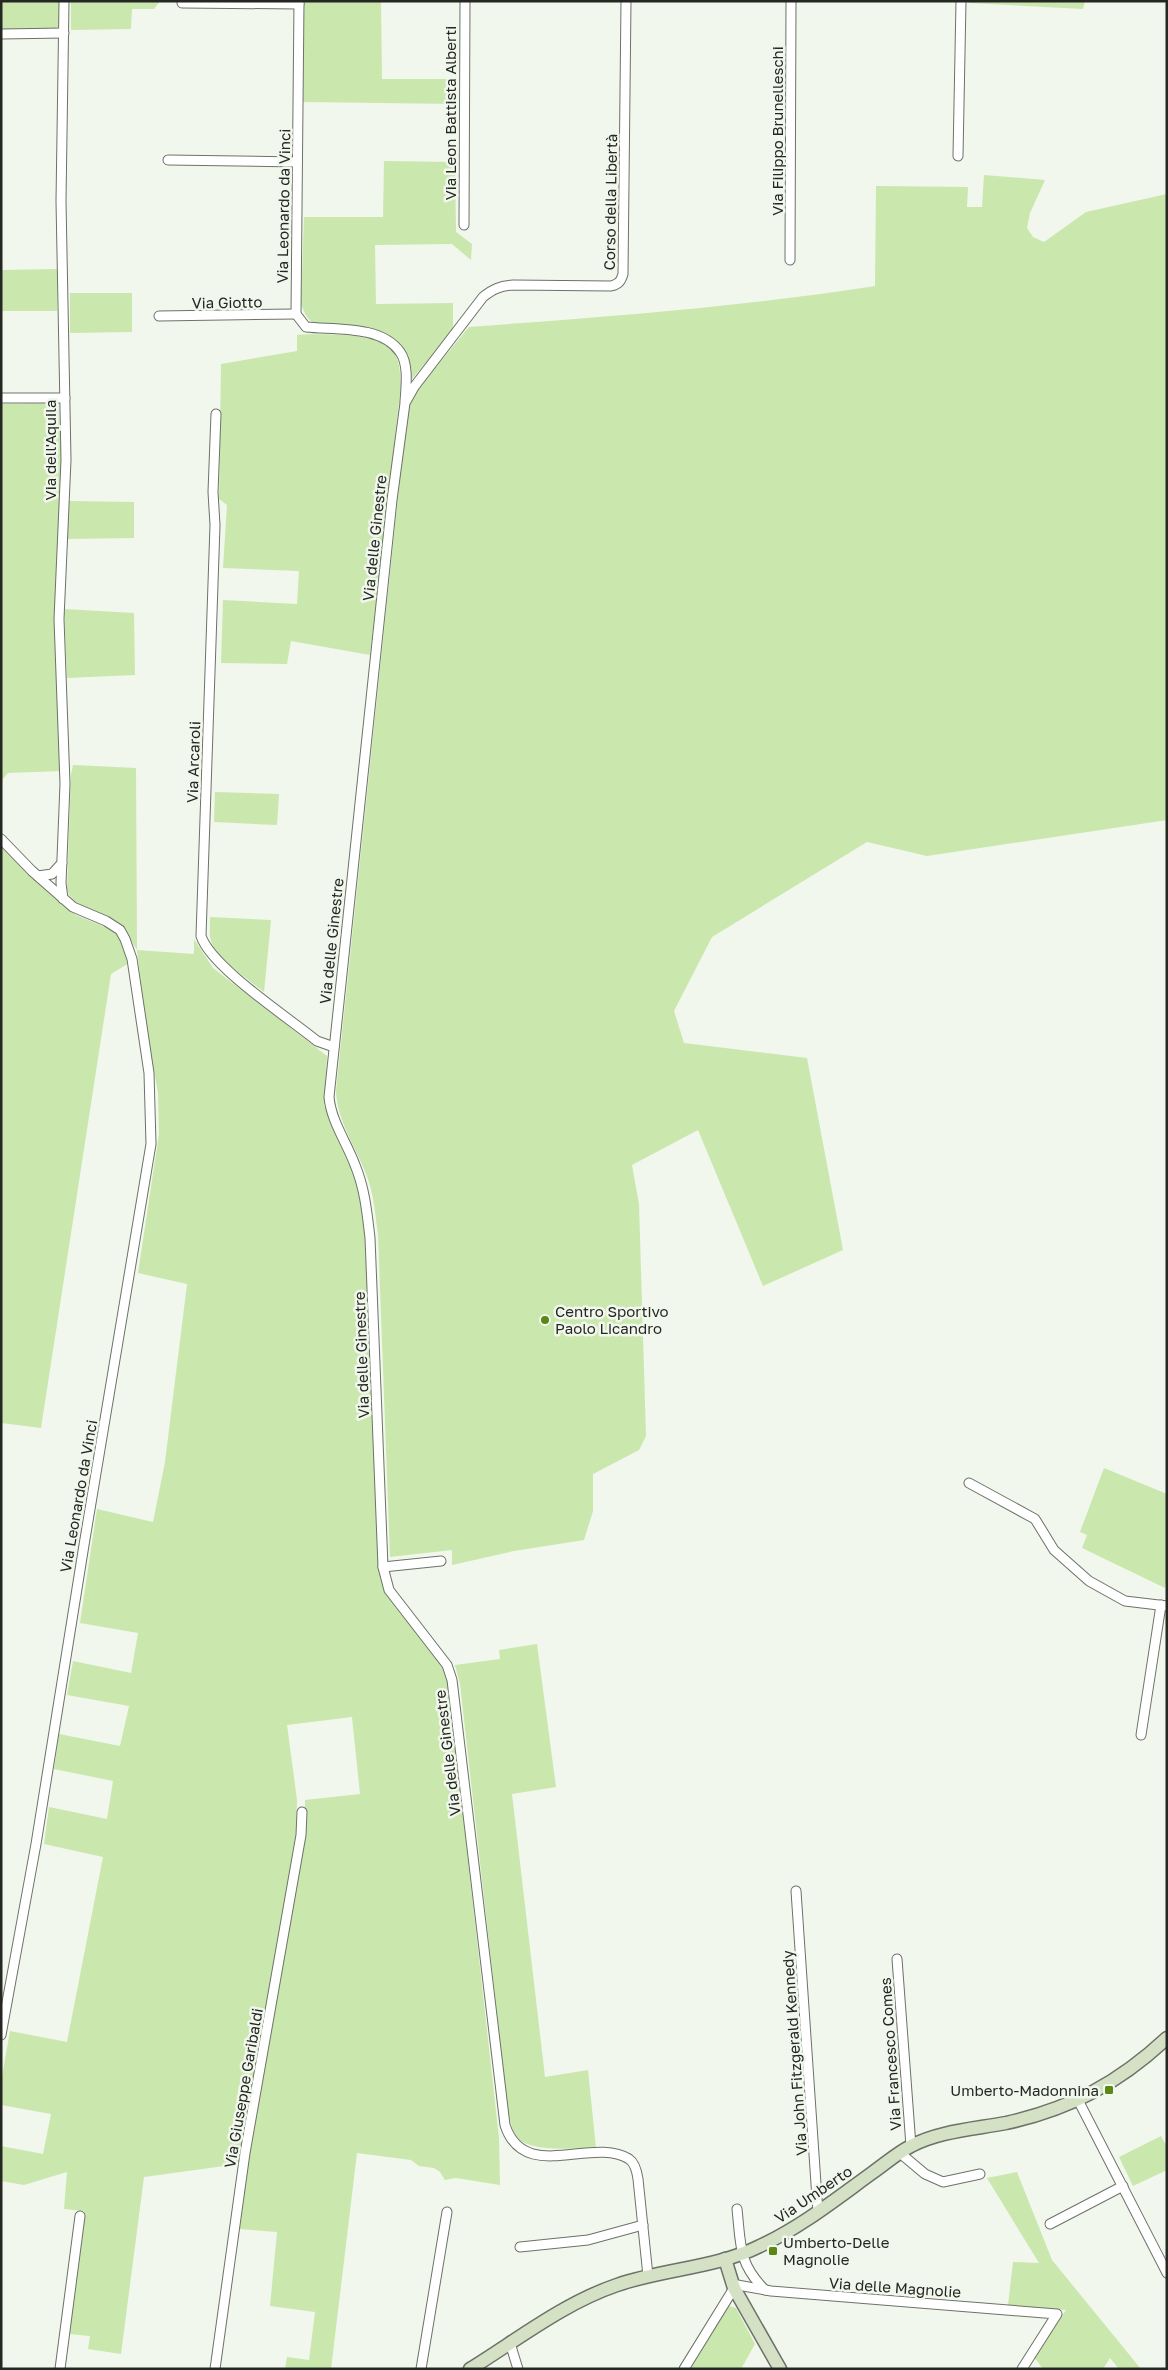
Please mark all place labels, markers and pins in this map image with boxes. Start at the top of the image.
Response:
place label: Centro Sportivo Paolo Licandro [555,1302,669,1337]
marker: Centro Sportivo Paolo Licandro [539,1314,551,1326]
place label: Umberto-Madonnina [950,2081,1099,2099]
marker: Umberto-Madonnina [1103,2084,1115,2096]
place label: Umberto-Delle Magnolie [783,2233,890,2268]
marker: Umberto-Delle Magnolie [767,2245,779,2257]

